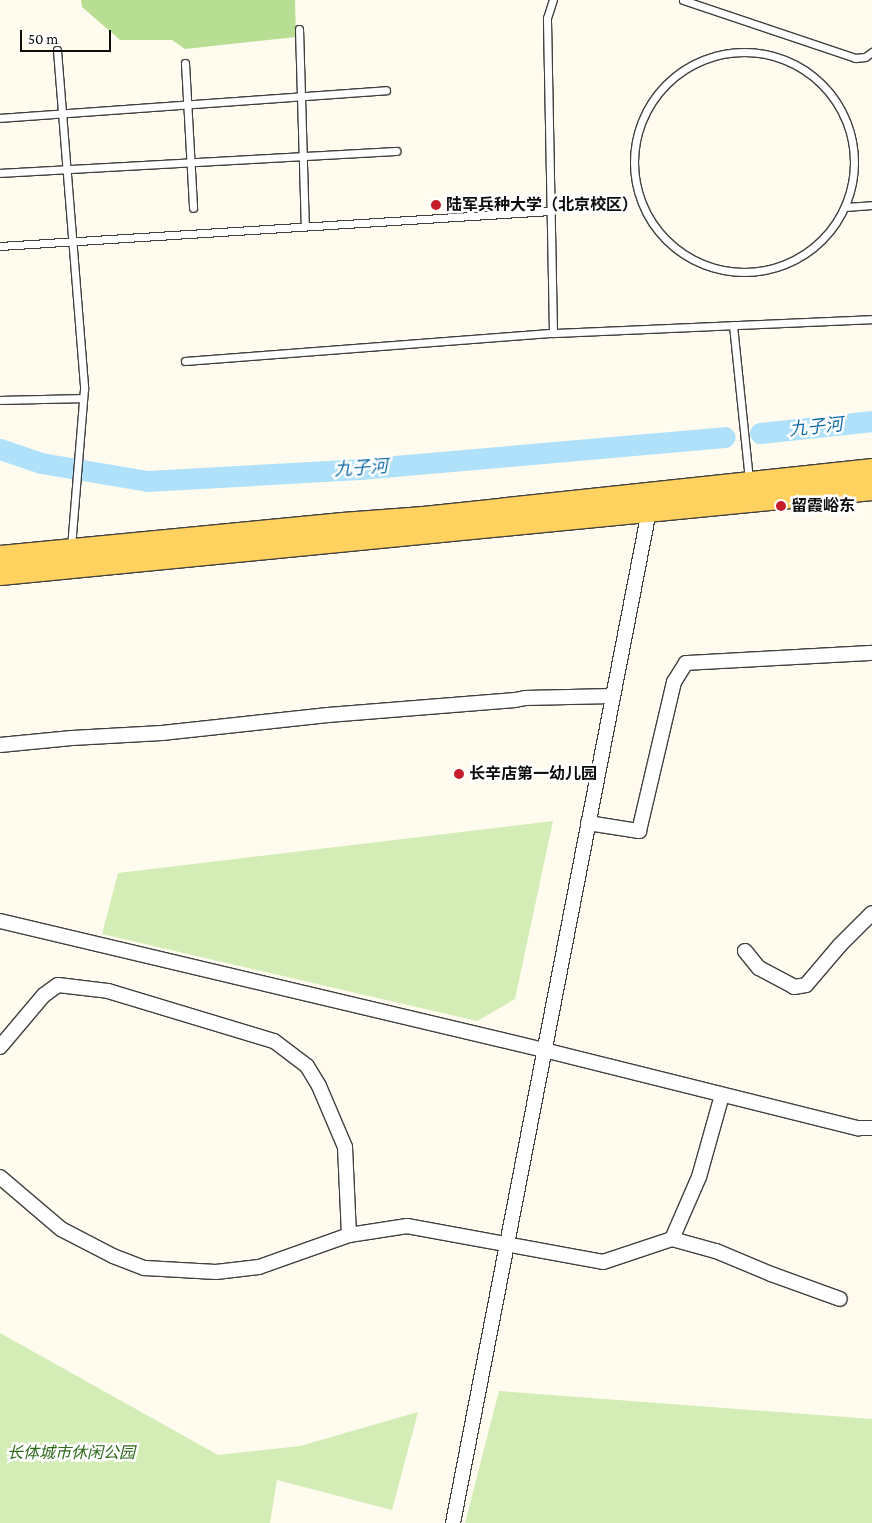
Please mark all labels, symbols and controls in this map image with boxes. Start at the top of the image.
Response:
scale bar [22,20,114,52]
text: 50 m [28,31,58,47]
place label: 陆军兵种大学（北京校区） [446,195,638,215]
marker: 陆军兵种大学（北京校区） [430,199,442,211]
water label: 九子河 [788,413,844,441]
water label: 九子河 [333,455,389,481]
place label: 留霞峪东 [791,496,855,516]
marker: 留霞峪东 [775,500,787,512]
place label: 长辛店第一幼儿园 [469,764,597,784]
marker: 长辛店第一幼儿园 [453,768,465,780]
park label: 长体城市休闲公园 [7,1443,135,1463]

